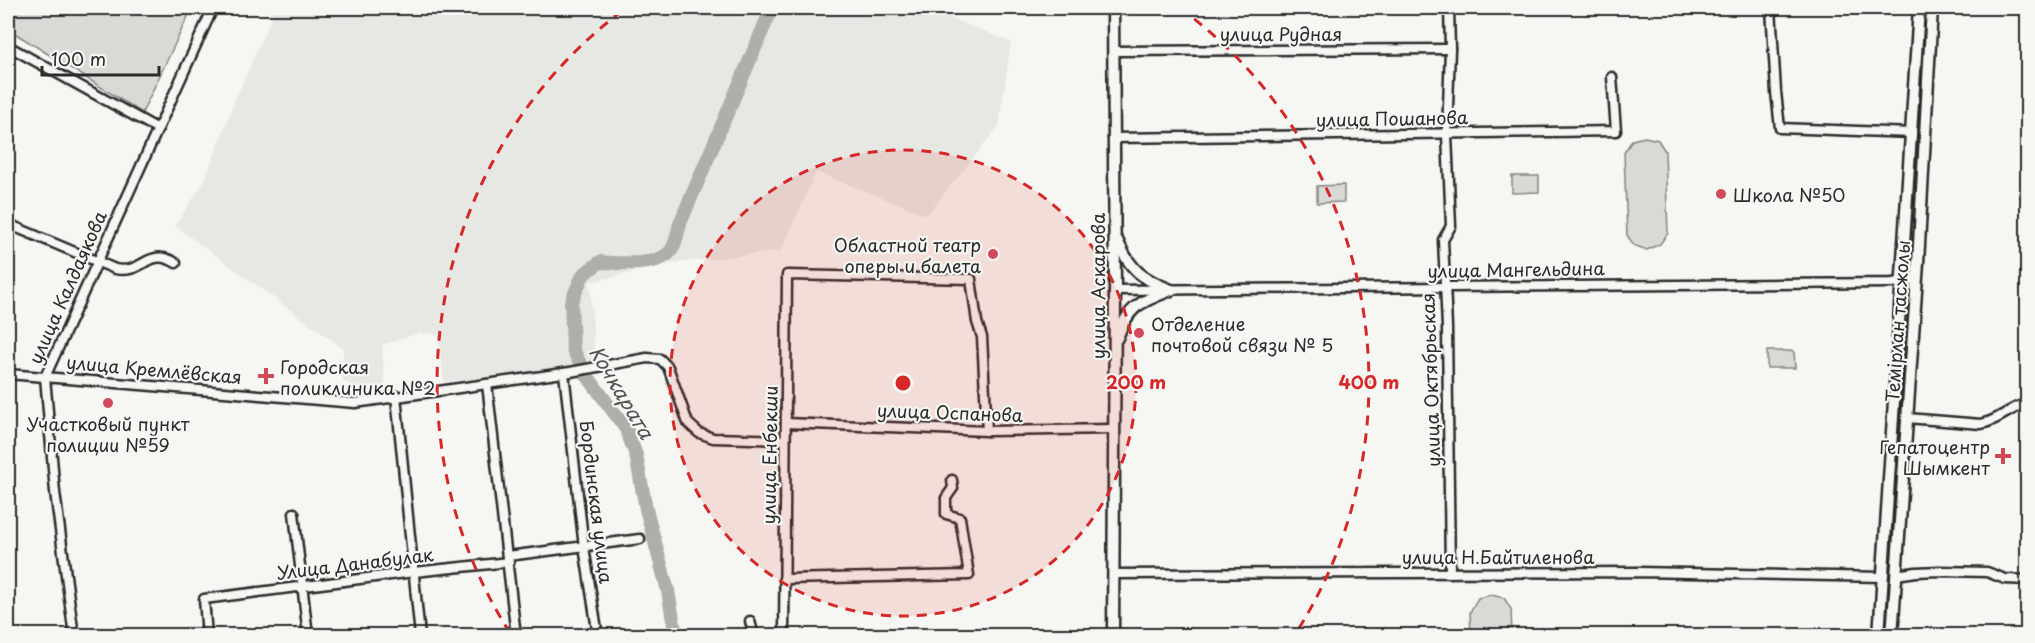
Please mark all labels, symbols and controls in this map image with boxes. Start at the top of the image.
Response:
street label: улица Рудная [1220,20,1342,47]
scale bar [42,39,159,77]
text: 100 m [51,45,106,72]
street label: улица Пошанова [1316,103,1469,133]
place label: Школа №50 [1733,181,1846,208]
marker: Школа №50 [1714,187,1728,201]
street label: улица Калдаякова [21,205,113,368]
street label: улица Аскарова [1084,212,1111,359]
place label: Областной театр оперы и балета [834,231,981,279]
street label: Темірлан тасжолы [1878,239,1916,403]
marker: Областной театр оперы и балета [986,247,1000,261]
street label: улица Мангельдина [1427,254,1605,284]
street label: улица Октябрьская [1413,292,1447,468]
place label: Отделение почтовой связи № 5 [1151,310,1333,358]
marker: Отделение почтовой связи № 5 [1132,326,1146,340]
water label: Кочкарата [582,340,662,446]
street label: улица Кремлёвская [65,348,243,390]
place label: Городская поликлиника №2 [280,353,436,401]
marker: Городская поликлиника №2 [257,367,275,385]
text: 200 m [1106,368,1166,395]
text: 400 m [1339,368,1399,395]
centre of rings [893,373,913,393]
street label: улица Енбекши [754,385,784,525]
marker: Участковый пункт полиции №59 [101,396,115,410]
street label: улица Оспанова [877,396,1024,428]
place label: Участковый пункт полиции №59 [26,410,190,458]
street label: Бординская улица [574,419,620,586]
place label: Гепатоцентр Шымкент [1879,433,1990,481]
marker: Гепатоцентр Шымкент [1994,447,2012,465]
street label: Улица Данабулак [275,540,435,586]
street label: улица Н.Байтиленова [1402,543,1595,570]

